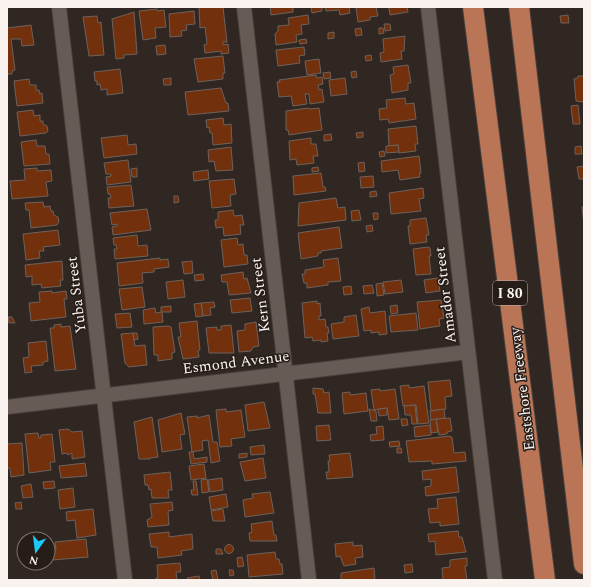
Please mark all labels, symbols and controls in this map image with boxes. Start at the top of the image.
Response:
street label: Amador Street [428,245,463,344]
street label: Yuba Street [60,255,93,335]
street label: Kern Street [244,256,277,334]
road number: I 80 [493,281,527,305]
street label: Eastshore Freeway [503,325,541,452]
street label: Esmond Avenue [181,345,291,380]
north arrow [16,531,56,571]
text: N [27,551,40,570]

